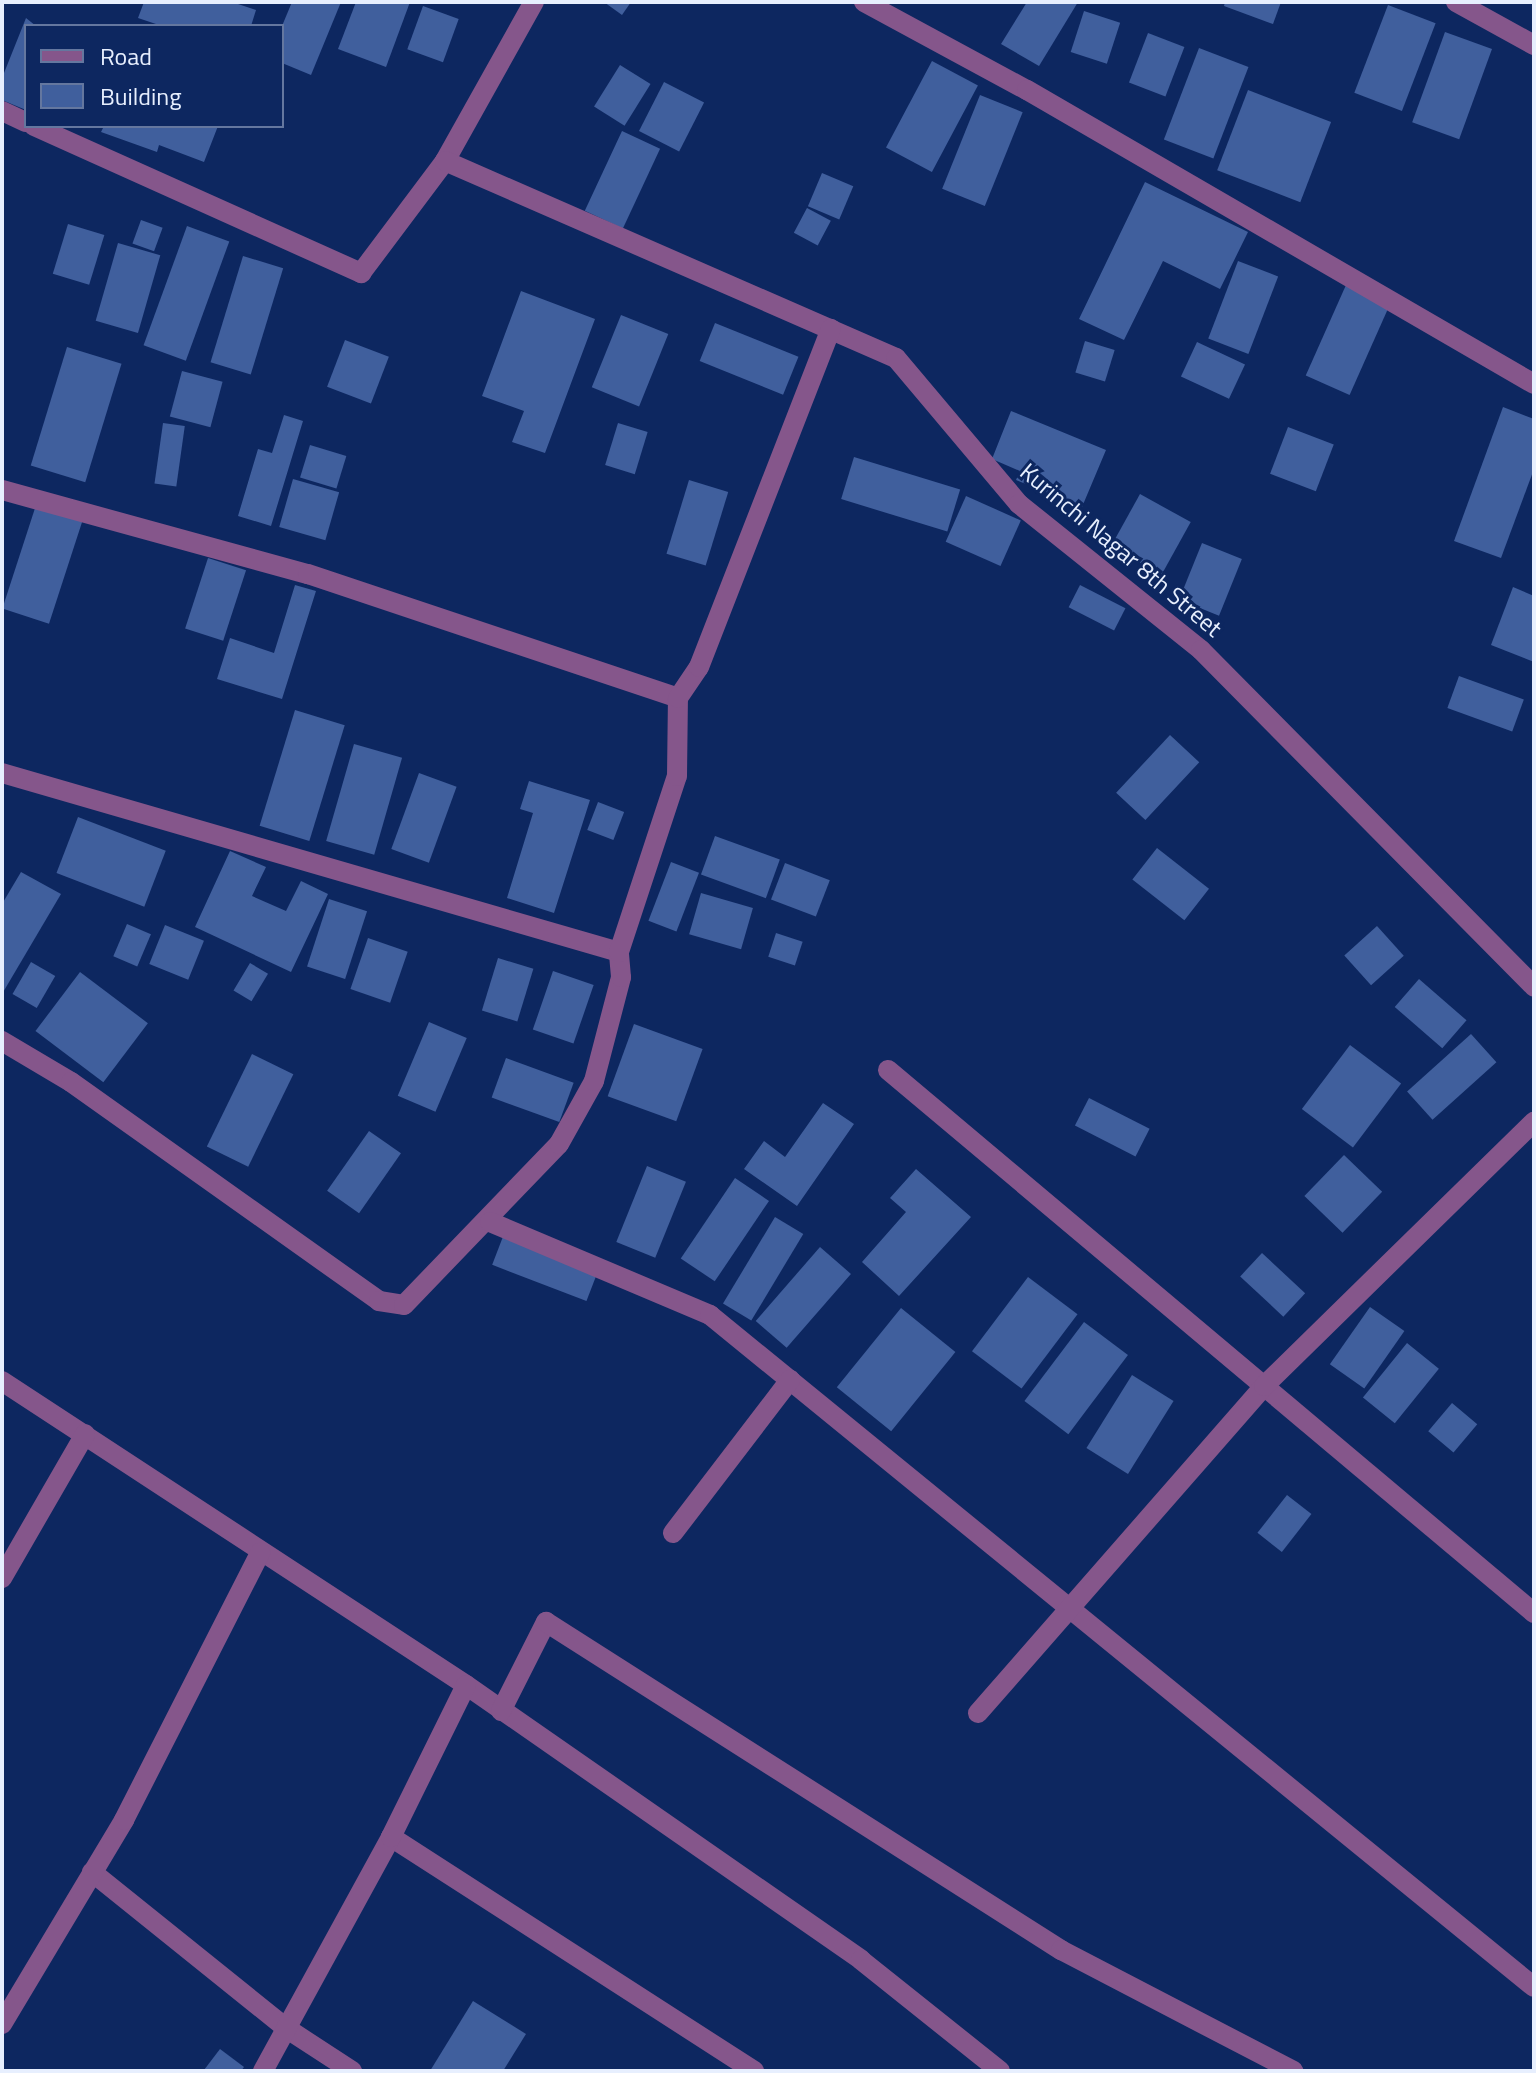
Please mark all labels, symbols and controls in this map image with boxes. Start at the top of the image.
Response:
legend [24,24,284,128]
text: Road [100,38,152,74]
text: Building [100,78,182,114]
street label: Kurinchi Nagar 8th Street [1014,457,1228,643]

